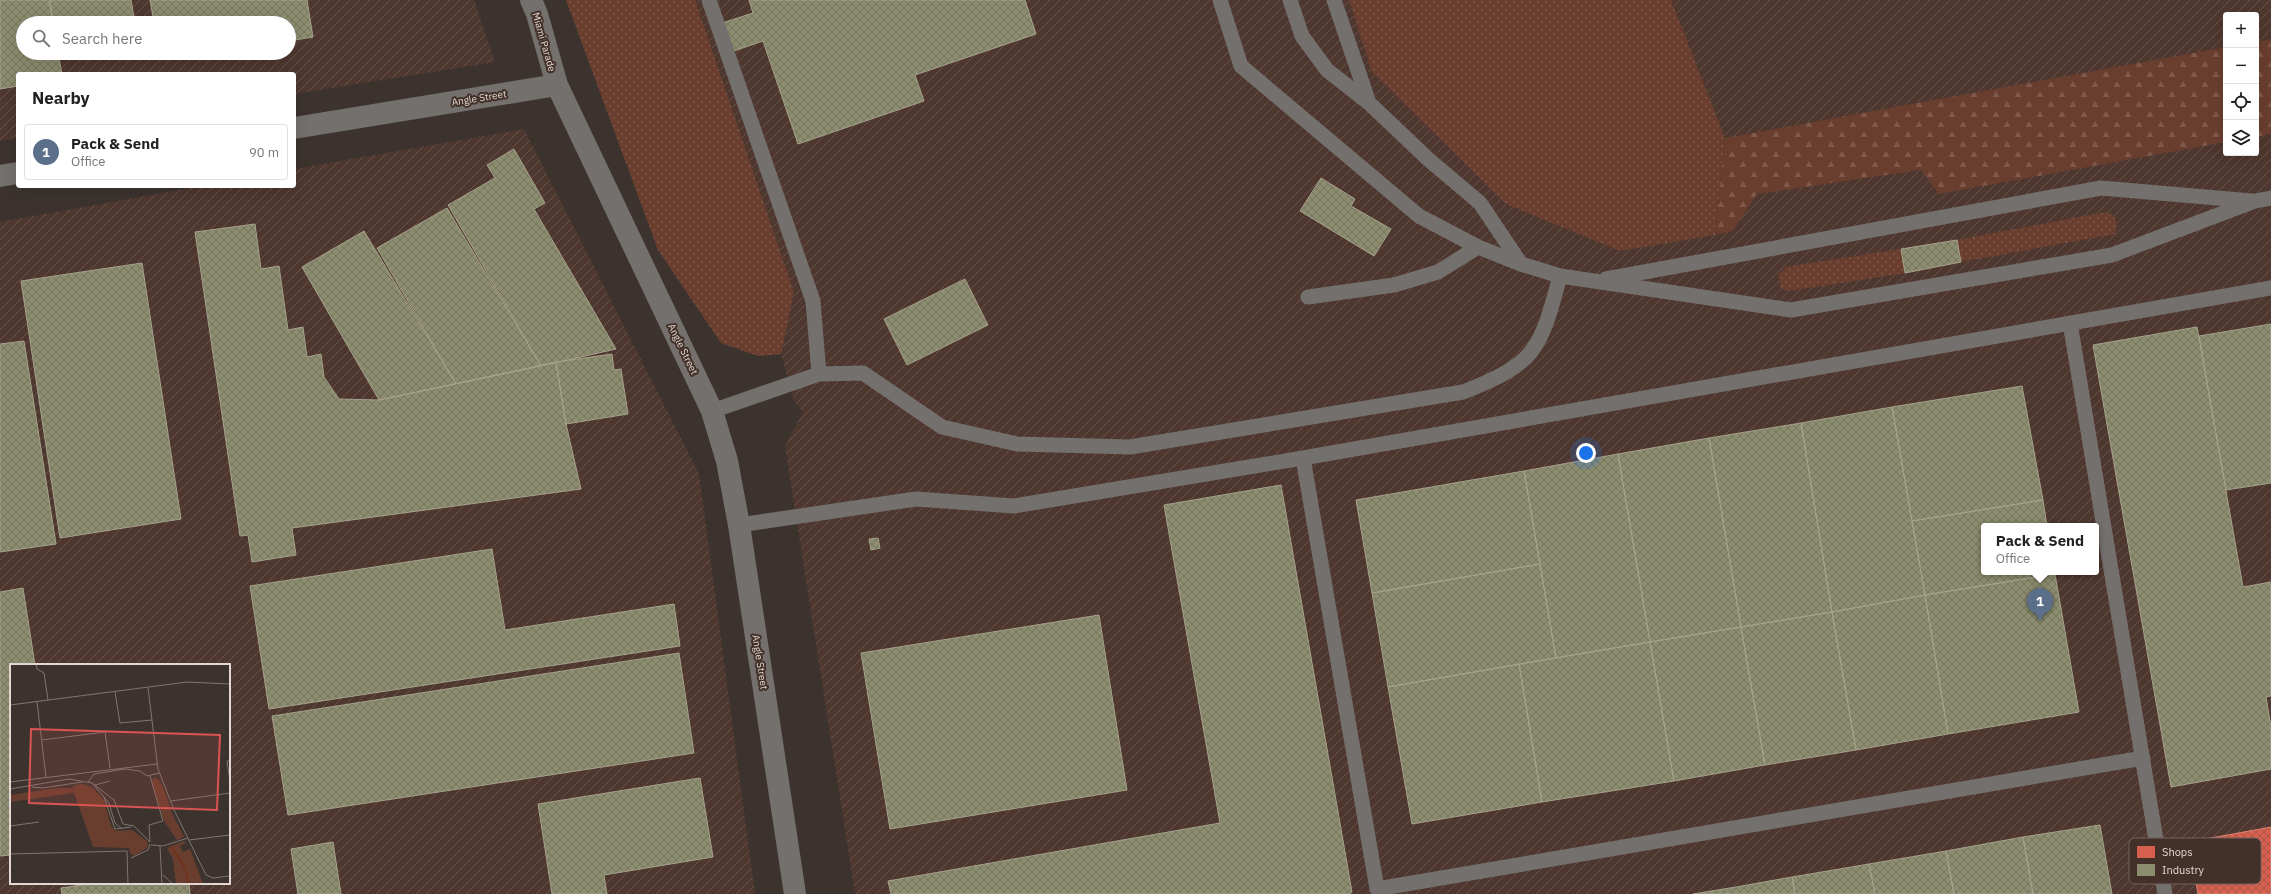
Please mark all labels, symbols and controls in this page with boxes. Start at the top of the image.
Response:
street label: Miami Parade [529,11,559,74]
map controls [2223,12,2259,156]
button: + [2223,12,2259,48]
search box [16,16,296,60]
icon: search [30,27,52,49]
text: Search here [62,29,142,48]
button: − [2223,48,2259,84]
button: locate [2223,84,2259,120]
text: Nearby [32,87,90,109]
street label: Angle Street [451,87,508,109]
button: layers [2223,120,2259,156]
text: Pack & Send [71,134,159,153]
text: 1 [42,144,50,161]
text: 90 m [249,144,279,161]
text: Office [71,153,105,170]
street label: Angle Street [665,321,701,377]
your location [1576,443,1596,463]
popup [1981,523,2099,575]
text: Pack & Send [1996,531,2084,550]
text: Office [1996,550,2030,567]
pin: 1 [2027,588,2053,621]
street label: Angle Street [749,634,771,691]
inset map [10,664,230,884]
legend [2129,838,2261,884]
text: Shops [2162,845,2193,859]
text: Industry [2162,863,2205,877]

